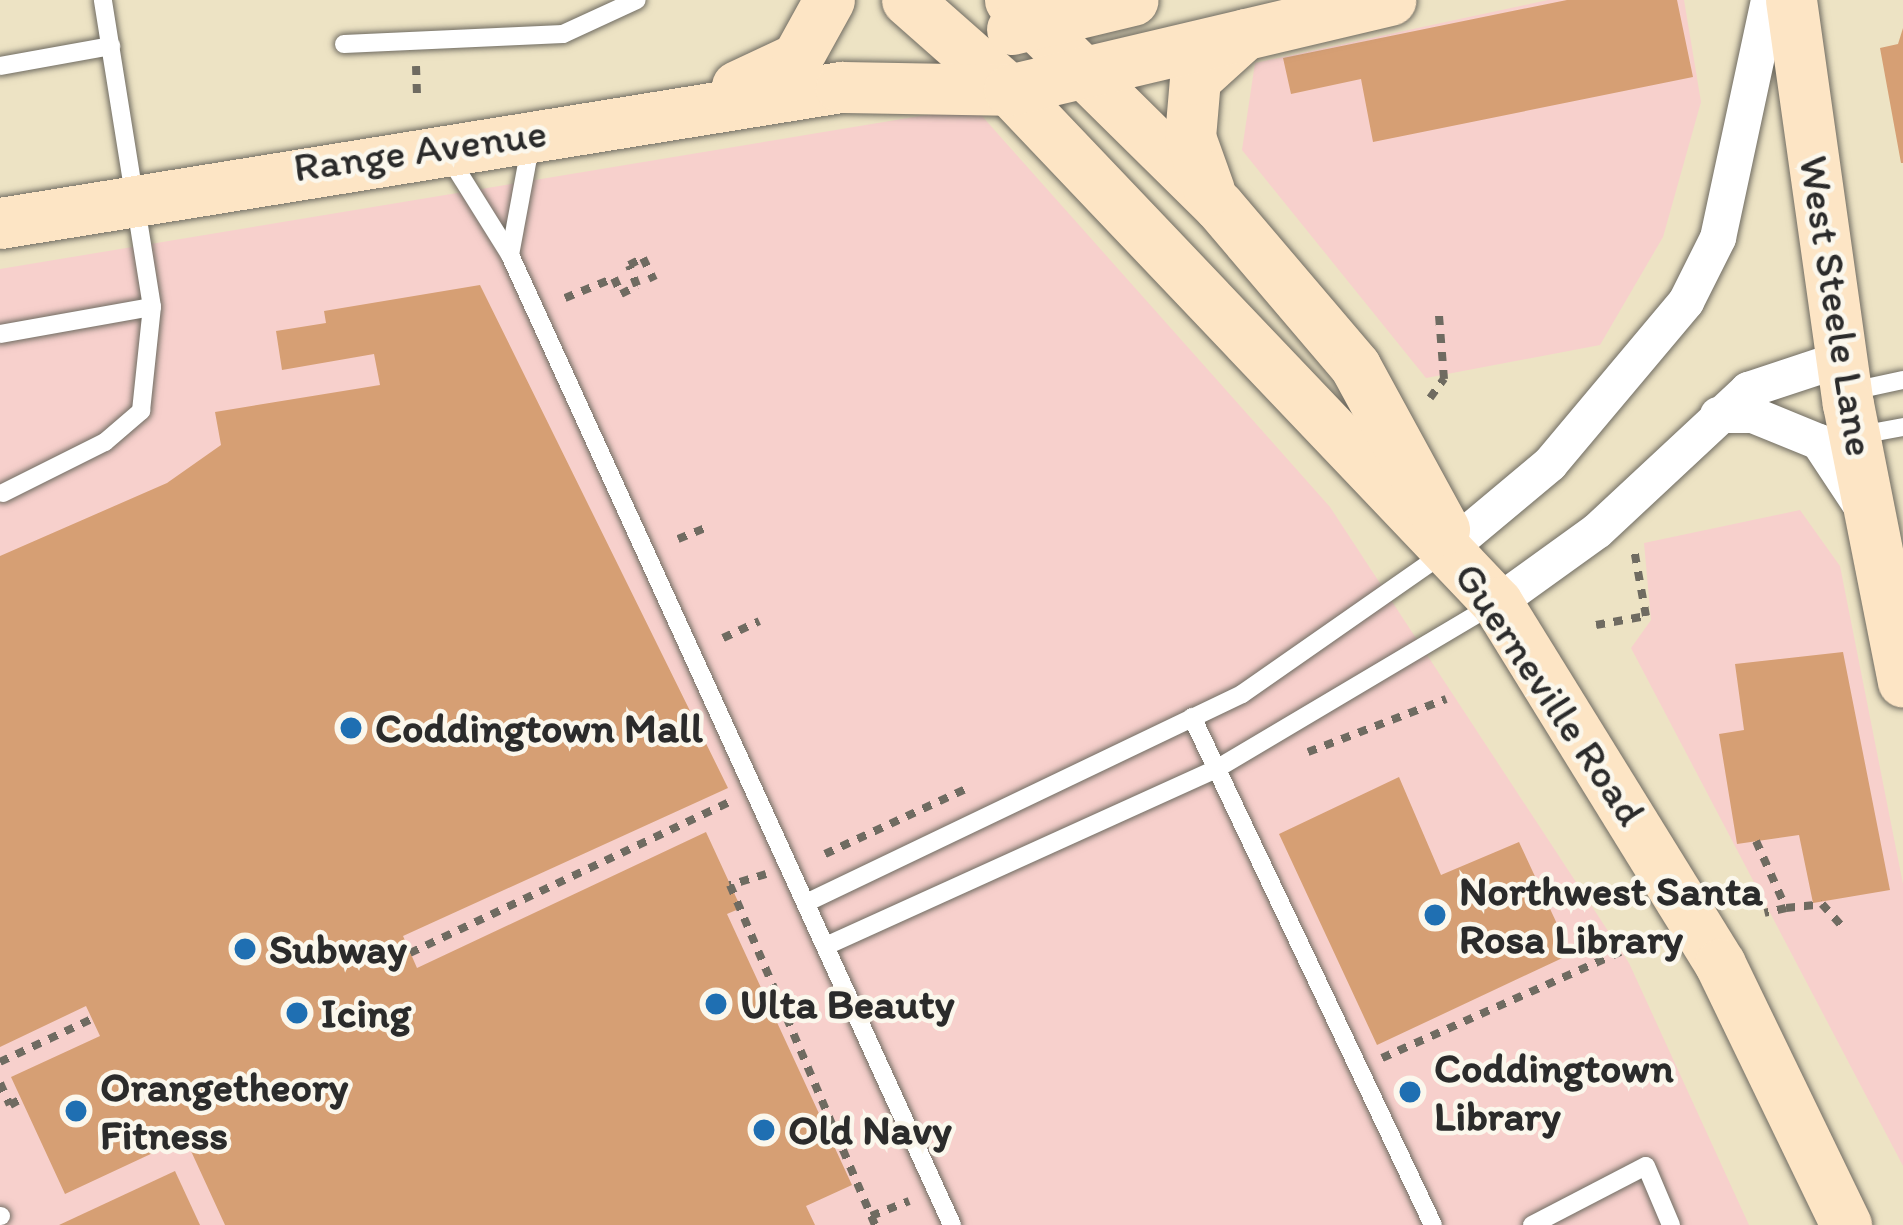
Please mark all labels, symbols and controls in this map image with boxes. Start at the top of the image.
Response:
street label: Range Avenue [291,107,549,193]
street label: West Steele Lane [1788,151,1886,461]
street label: Guerneville Road [1444,553,1656,835]
place label: Coddingtown Mall [375,703,703,753]
marker: Coddingtown Mall [338,715,364,741]
place label: Northwest Santa Rosa Library [1459,866,1762,964]
marker: Northwest Santa Rosa Library [1422,902,1448,928]
place label: Subway [269,924,407,974]
marker: Subway [232,936,258,962]
place label: Ulta Beauty [740,979,953,1029]
place label: Icing [321,988,411,1038]
marker: Ulta Beauty [703,991,729,1017]
marker: Icing [284,1000,310,1026]
place label: Coddingtown Library [1434,1043,1674,1142]
place label: Orangetheory Fitness [100,1062,348,1160]
marker: Coddingtown Library [1397,1079,1423,1105]
marker: Orangetheory Fitness [63,1098,89,1124]
place label: Old Navy [788,1105,951,1155]
marker: Old Navy [751,1117,777,1143]

